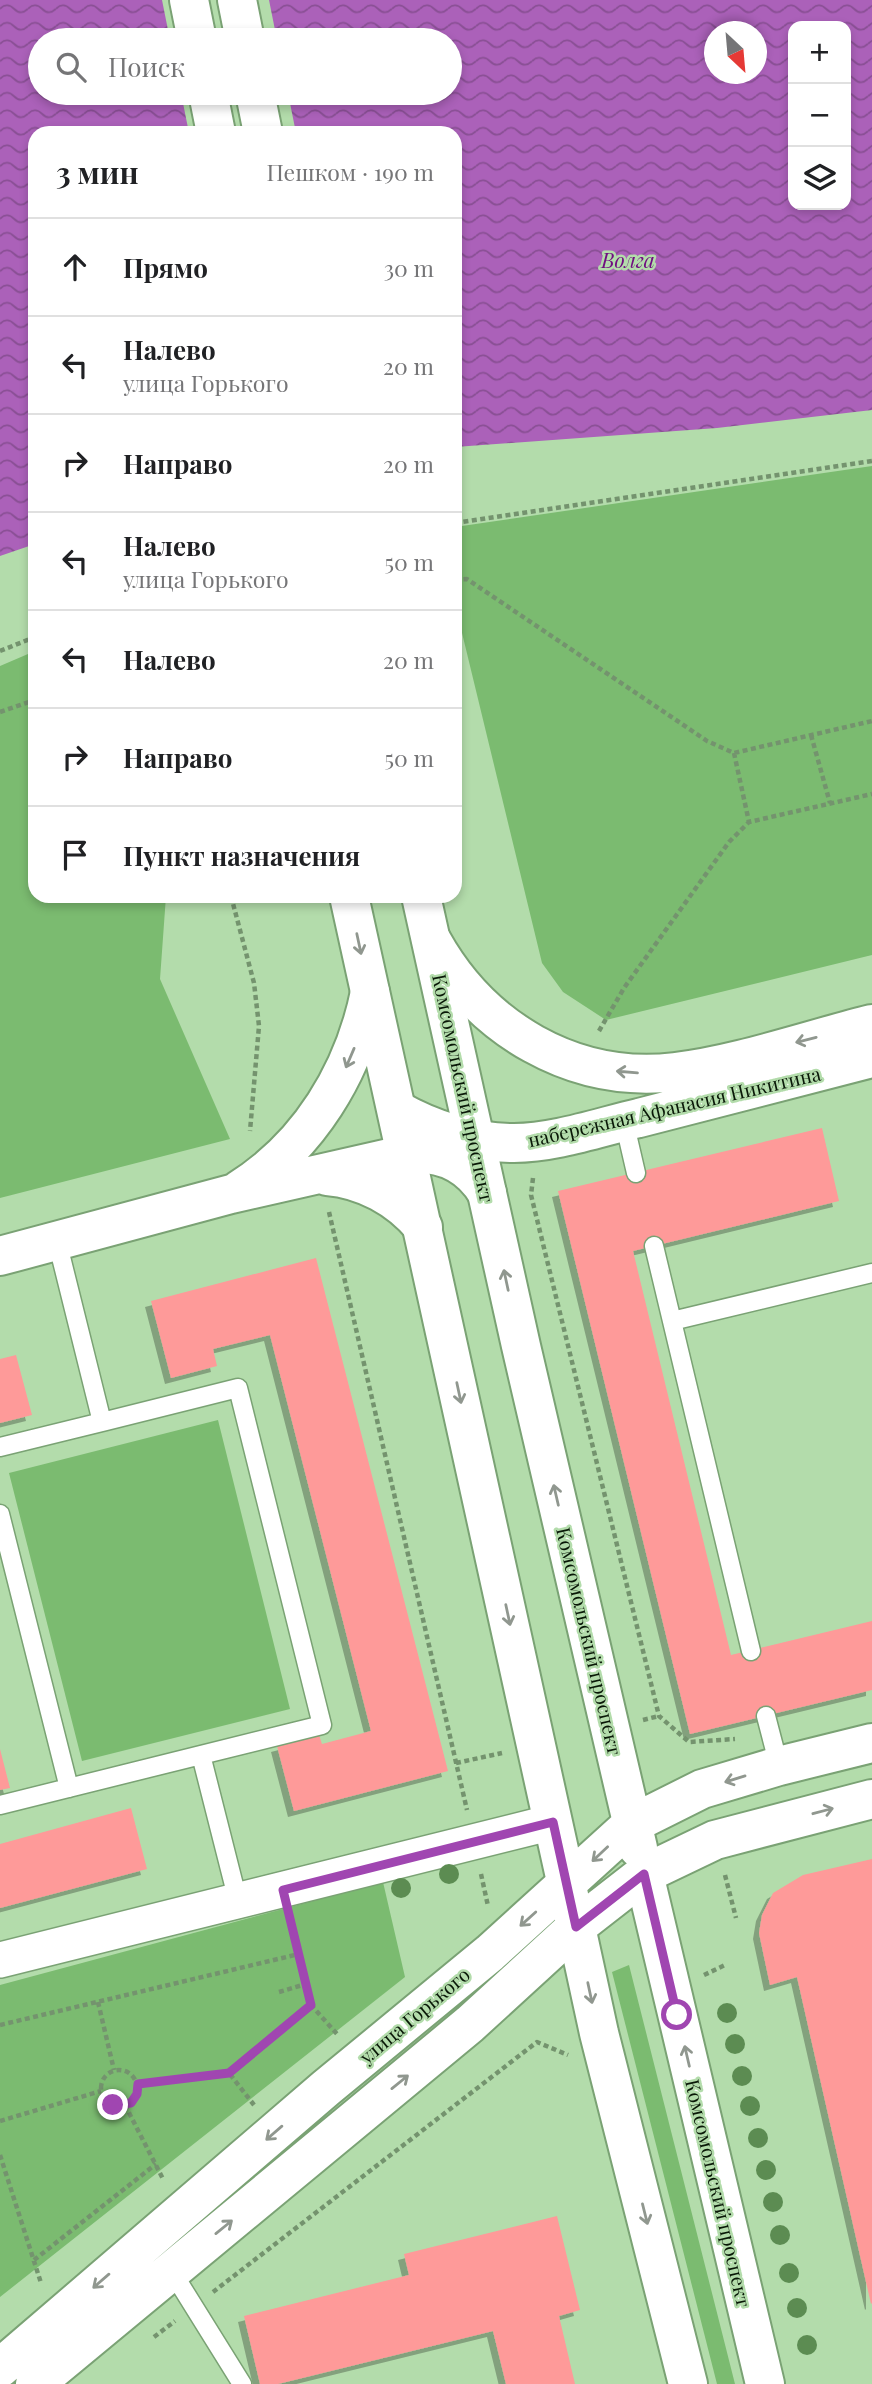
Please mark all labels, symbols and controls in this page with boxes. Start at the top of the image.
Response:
north arrow [704,21,767,84]
map controls [788,21,851,210]
button: + [788,21,851,84]
search box [28,28,462,105]
icon: search [52,48,90,86]
text: Поиск [108,49,185,84]
button: − [788,84,851,147]
button: layers [788,147,851,210]
text: 3 мин [56,152,139,192]
text: Пешком · 190 m [267,156,434,187]
water label: Волга [600,245,655,273]
icon: ahead [56,248,94,286]
text: Прямо [123,250,208,285]
text: 30 m [384,252,434,283]
text: Налево [123,332,216,367]
icon: left [56,346,94,384]
text: 20 m [383,350,434,381]
text: улица Горького [123,367,289,398]
icon: right [56,444,94,482]
text: Направо [123,446,232,481]
text: 20 m [383,448,434,479]
text: Налево [123,528,216,563]
icon: left [56,542,94,580]
text: 50 m [385,546,434,577]
text: улица Горького [123,563,289,594]
icon: left [56,640,94,678]
text: Налево [123,642,216,677]
text: 20 m [383,644,434,675]
icon: right [56,738,94,776]
text: Направо [123,740,232,775]
text: 50 m [385,742,434,773]
icon: arrive [56,836,94,874]
text: Пункт назначения [123,838,360,873]
one-way arrow [353,932,367,955]
street label: Комсомольский проспект [427,971,501,1205]
one-way arrow [795,1034,818,1047]
one-way arrow [343,1046,356,1068]
street label: набережная Афанасия Никитина [525,1059,824,1152]
one-way arrow [616,1065,639,1078]
one-way arrow [499,1269,512,1292]
one-way arrow [453,1381,466,1403]
one-way arrow [549,1484,562,1507]
street label: Комсомольский проспект [551,1525,629,1757]
one-way arrow [501,1603,515,1626]
one-way arrow [724,1773,746,1786]
one-way arrow [812,1804,834,1817]
one-way arrow [592,1846,609,1863]
one-way arrow [520,1911,538,1927]
street label: улица Горького [352,1961,475,2070]
one-way arrow [584,1981,598,2004]
route start [661,1999,692,2030]
one-way arrow [680,2045,693,2068]
one-way arrow [390,2075,408,2090]
street label: Комсомольский проспект [680,2077,758,2309]
route end [97,2089,128,2120]
one-way arrow [265,2125,283,2141]
one-way arrow [639,2202,652,2225]
one-way arrow [215,2219,233,2235]
one-way arrow [93,2273,111,2289]

